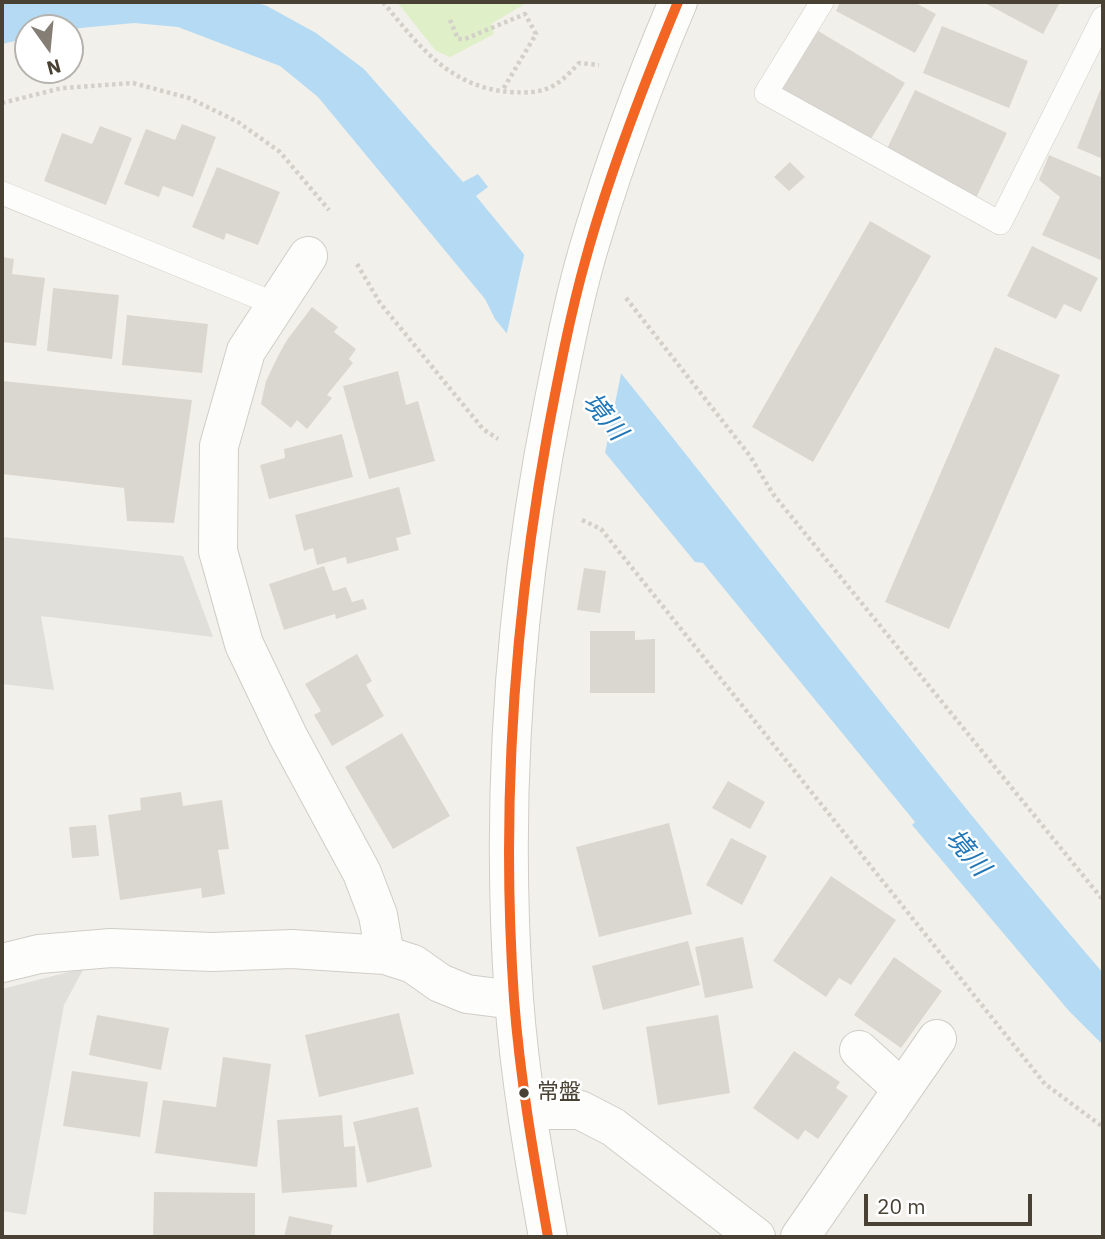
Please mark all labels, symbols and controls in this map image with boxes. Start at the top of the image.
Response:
north arrow [14,14,84,84]
text: N [44,54,64,81]
water label: 境川 [576,387,632,447]
water label: 境川 [938,823,996,883]
place label: 常盤 [537,1080,581,1106]
marker: 常盤 [517,1086,531,1100]
scale bar [867,1180,1035,1224]
text: 20 m [877,1192,926,1220]

